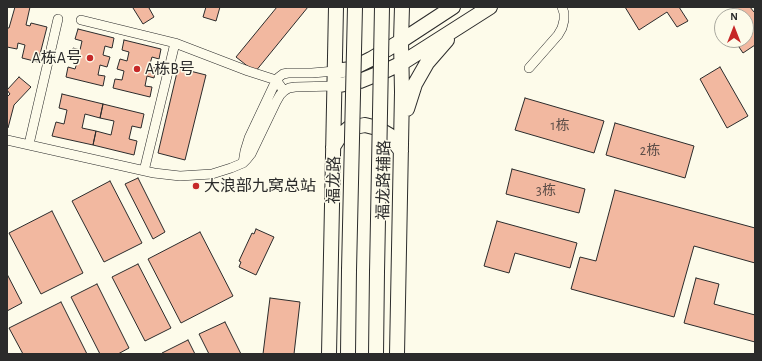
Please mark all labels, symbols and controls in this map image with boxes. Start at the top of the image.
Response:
north arrow [714,8,754,48]
text: N [730,11,738,22]
place label: A栋A号 [32,48,82,68]
marker: A栋A号 [85,53,95,63]
place label: A栋B号 [145,59,195,79]
marker: A栋B号 [132,64,142,74]
house number: 1栋 [551,118,569,134]
street label: 福龙路辅路 [374,140,394,220]
house number: 2栋 [640,143,660,159]
street label: 福龙路 [324,156,344,204]
place label: 大浪部九窝总站 [204,176,316,196]
marker: 大浪部九窝总站 [191,181,201,191]
house number: 3栋 [536,183,556,199]

